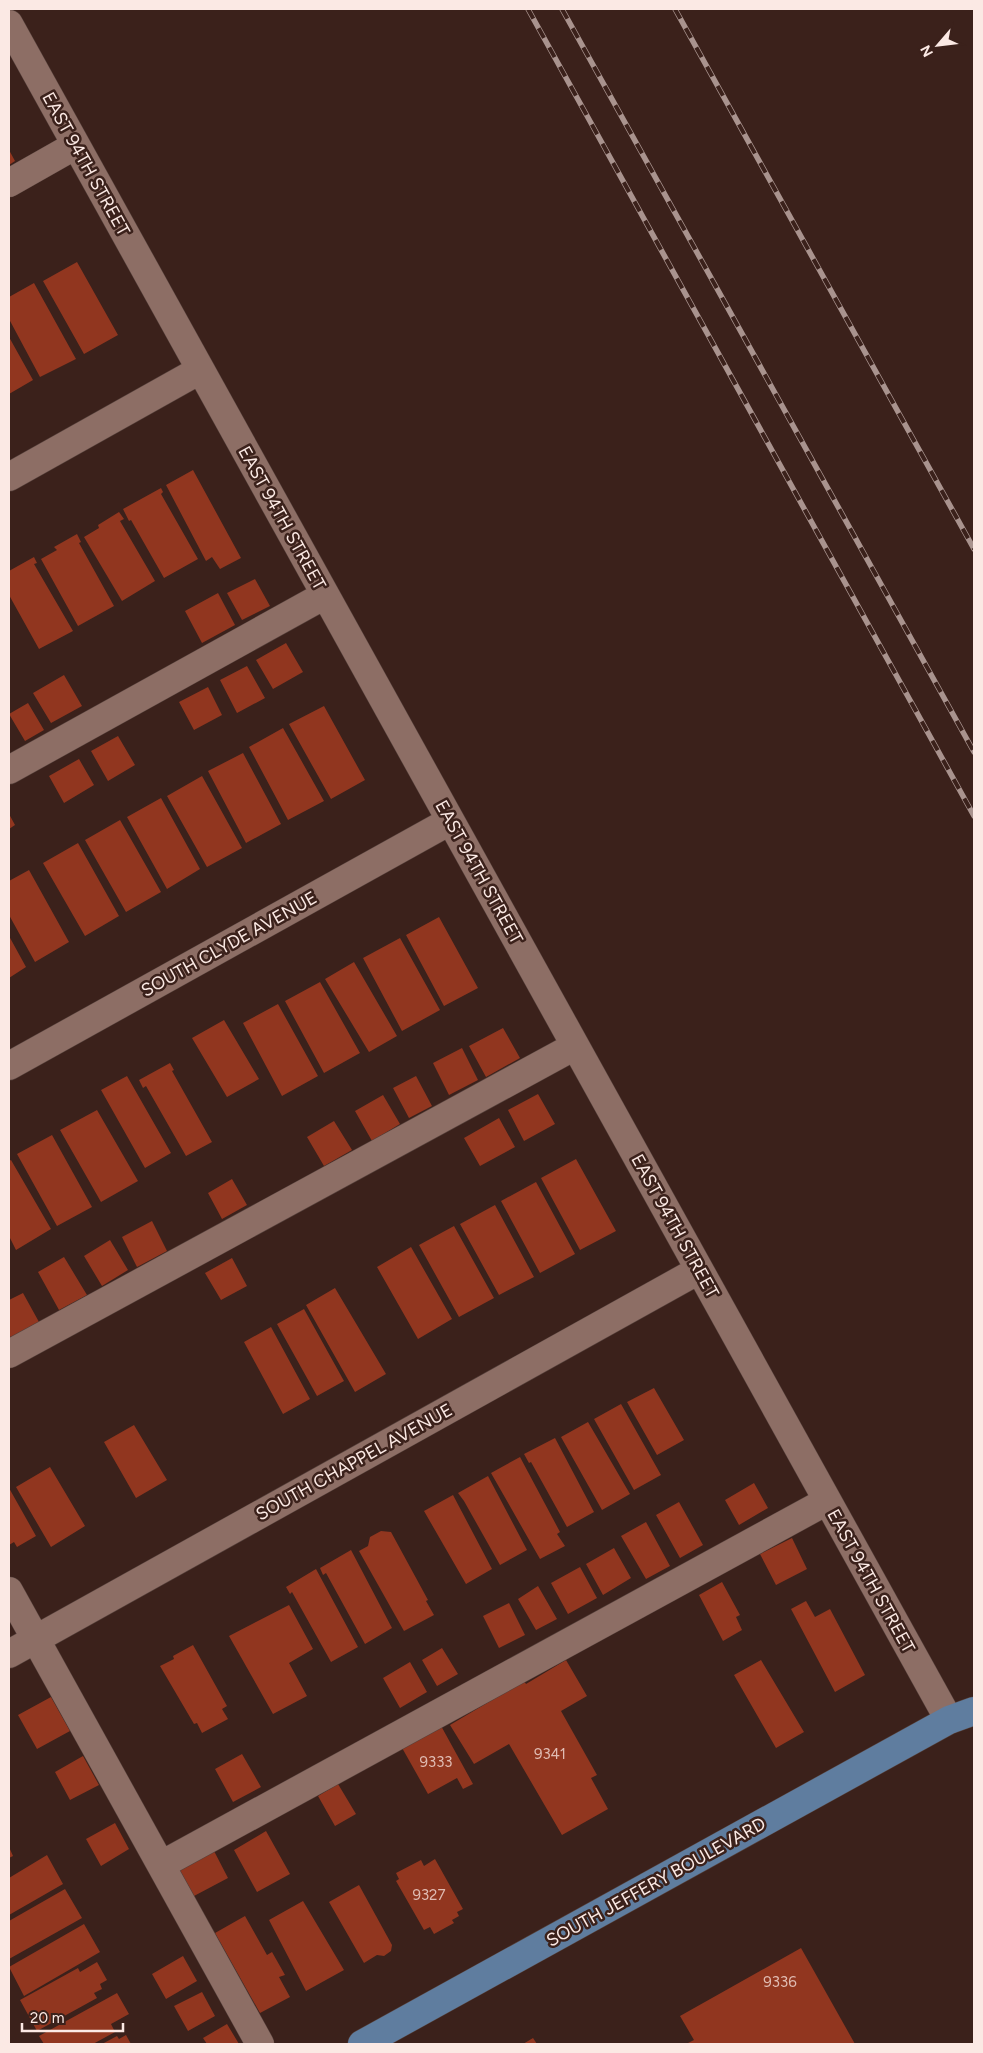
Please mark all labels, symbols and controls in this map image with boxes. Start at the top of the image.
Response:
north arrow [913,20,963,70]
text: N [917,42,937,60]
street label: EAST 94TH STREET [37,88,135,240]
street label: EAST 94TH STREET [233,442,331,594]
street label: EAST 94TH STREET [430,796,528,948]
street label: SOUTH CLYDE AVENUE [137,886,321,1002]
street label: EAST 94TH STREET [626,1150,724,1302]
street label: SOUTH CHAPPEL AVENUE [252,1399,456,1525]
street label: EAST 94TH STREET [822,1505,920,1657]
house number: 9341 [534,1745,566,1763]
house number: 9333 [420,1753,452,1771]
street label: SOUTH JEFFERY BOULEVARD [542,1812,770,1952]
house number: 9327 [412,1886,446,1904]
house number: 9336 [763,1973,797,1991]
scale bar [22,2000,124,2032]
text: 20 m [30,2009,64,2027]

